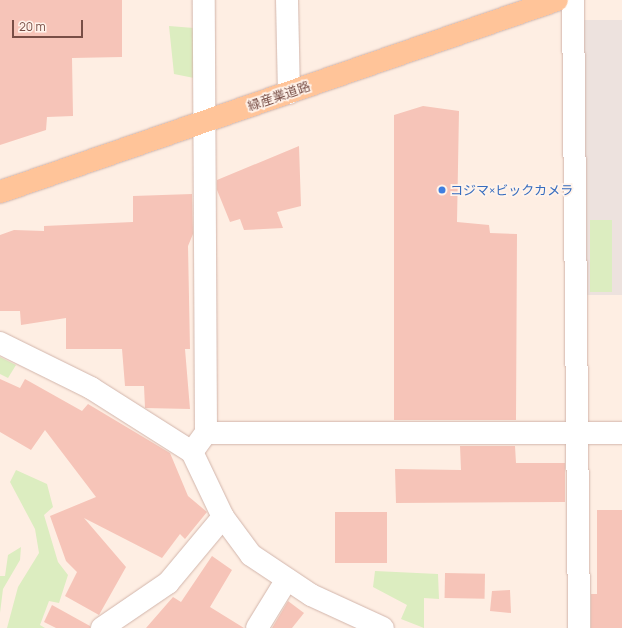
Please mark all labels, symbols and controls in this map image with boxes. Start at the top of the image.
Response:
scale bar [14,12,85,38]
text: 20 m [19,18,46,35]
street label: 緑産業道路 [246,78,312,114]
place label: コジマ×ビックカメラ [450,182,573,198]
marker: コジマ×ビックカメラ [437,185,447,195]

